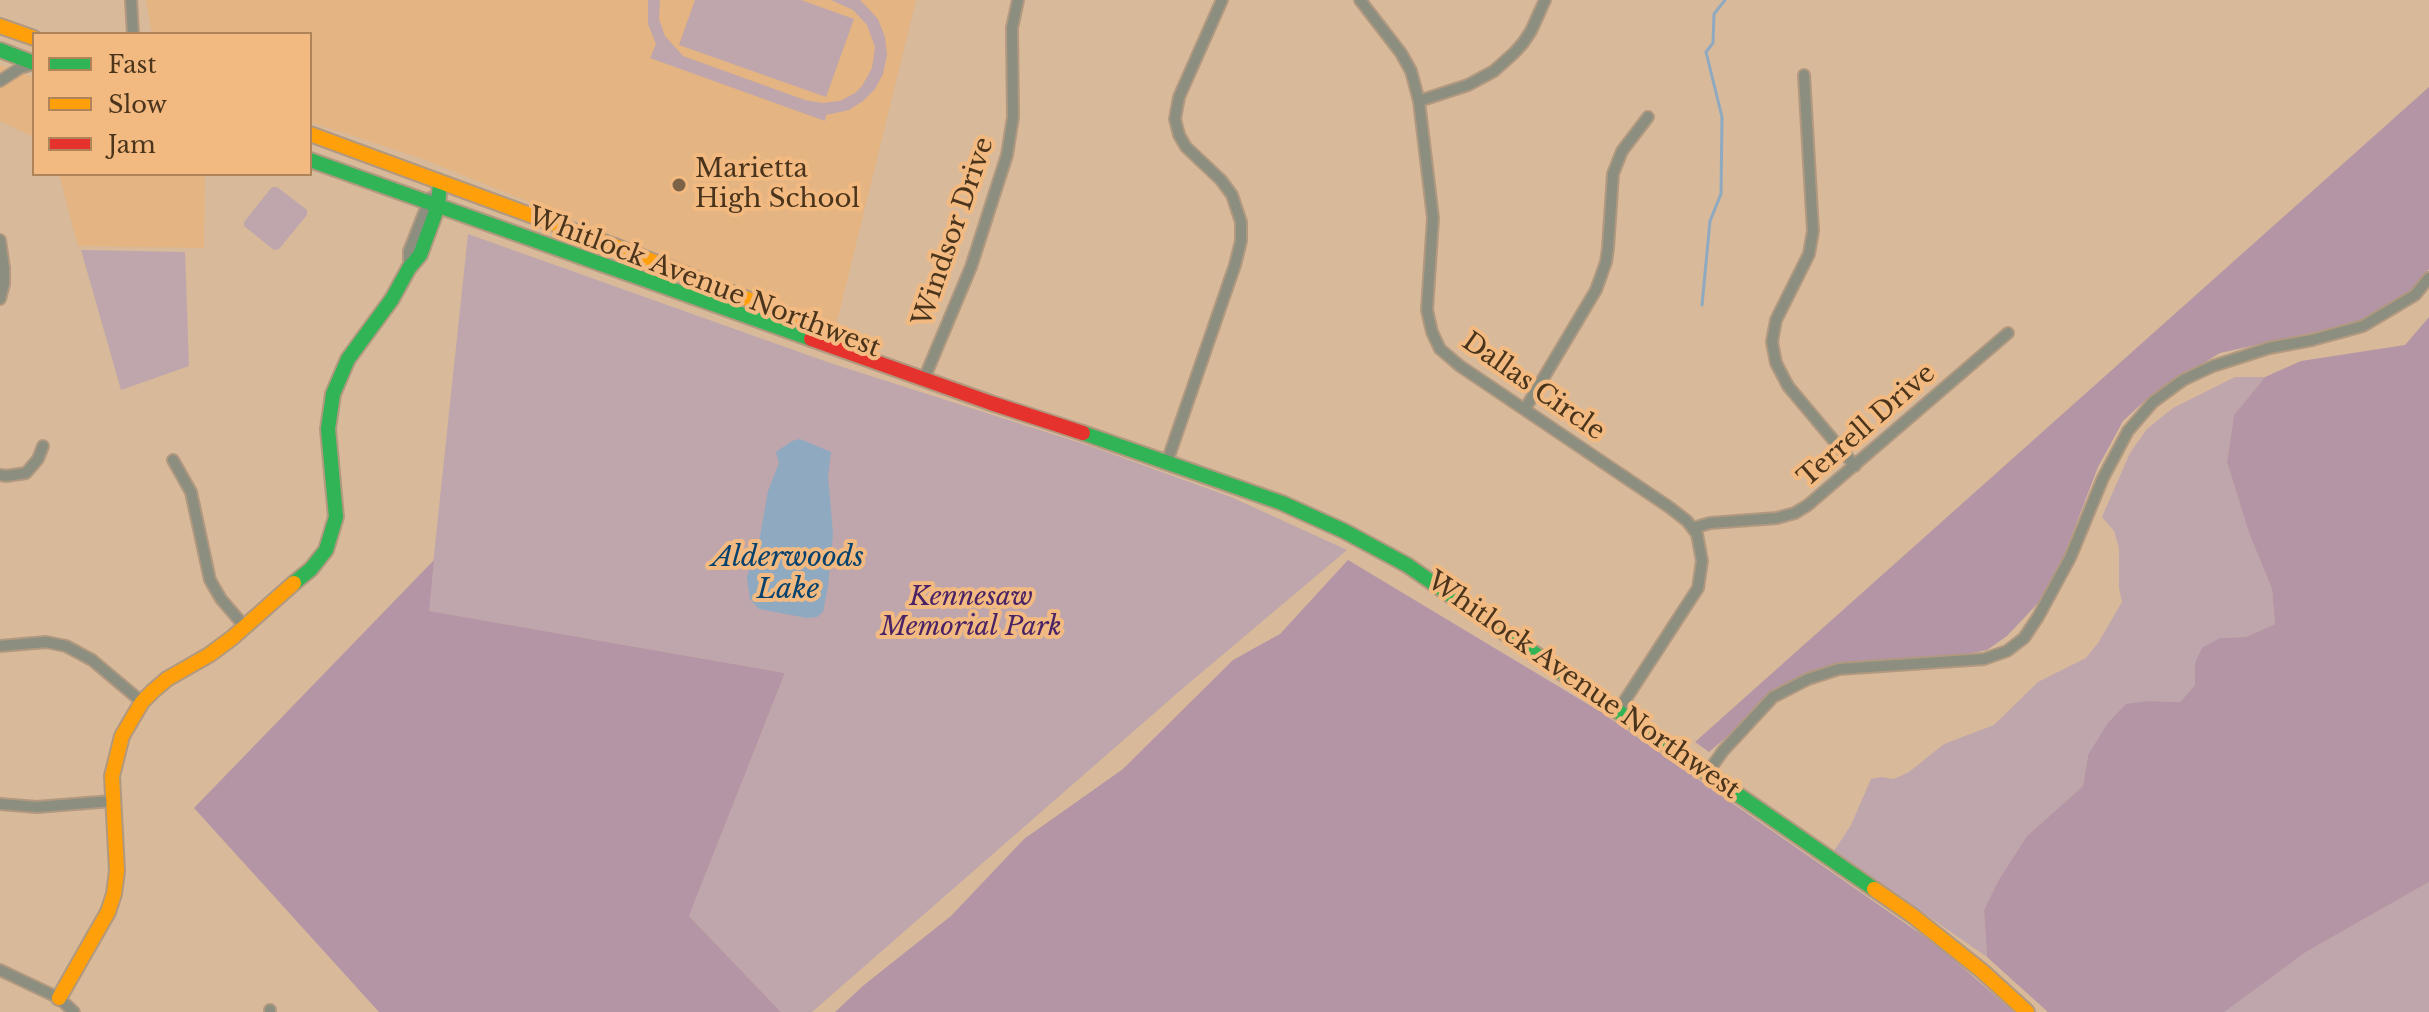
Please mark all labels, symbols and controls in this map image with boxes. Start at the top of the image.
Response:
legend [32,32,312,176]
text: Fast [108,50,156,79]
text: Slow [108,90,167,119]
text: Jam [108,130,156,159]
street label: Windsor Drive [907,133,1001,331]
place label: Marietta High School [695,154,860,216]
marker: Marietta High School [670,176,688,194]
street label: Whitlock Avenue Northwest [524,201,884,365]
street label: Dallas Circle [1456,326,1610,448]
street label: Terrell Drive [1792,358,1942,494]
water label: Alderwoods Lake [712,541,864,607]
street label: Whitlock Avenue Northwest [1421,566,1745,806]
park label: Kennesaw Memorial Park [880,582,1062,644]

